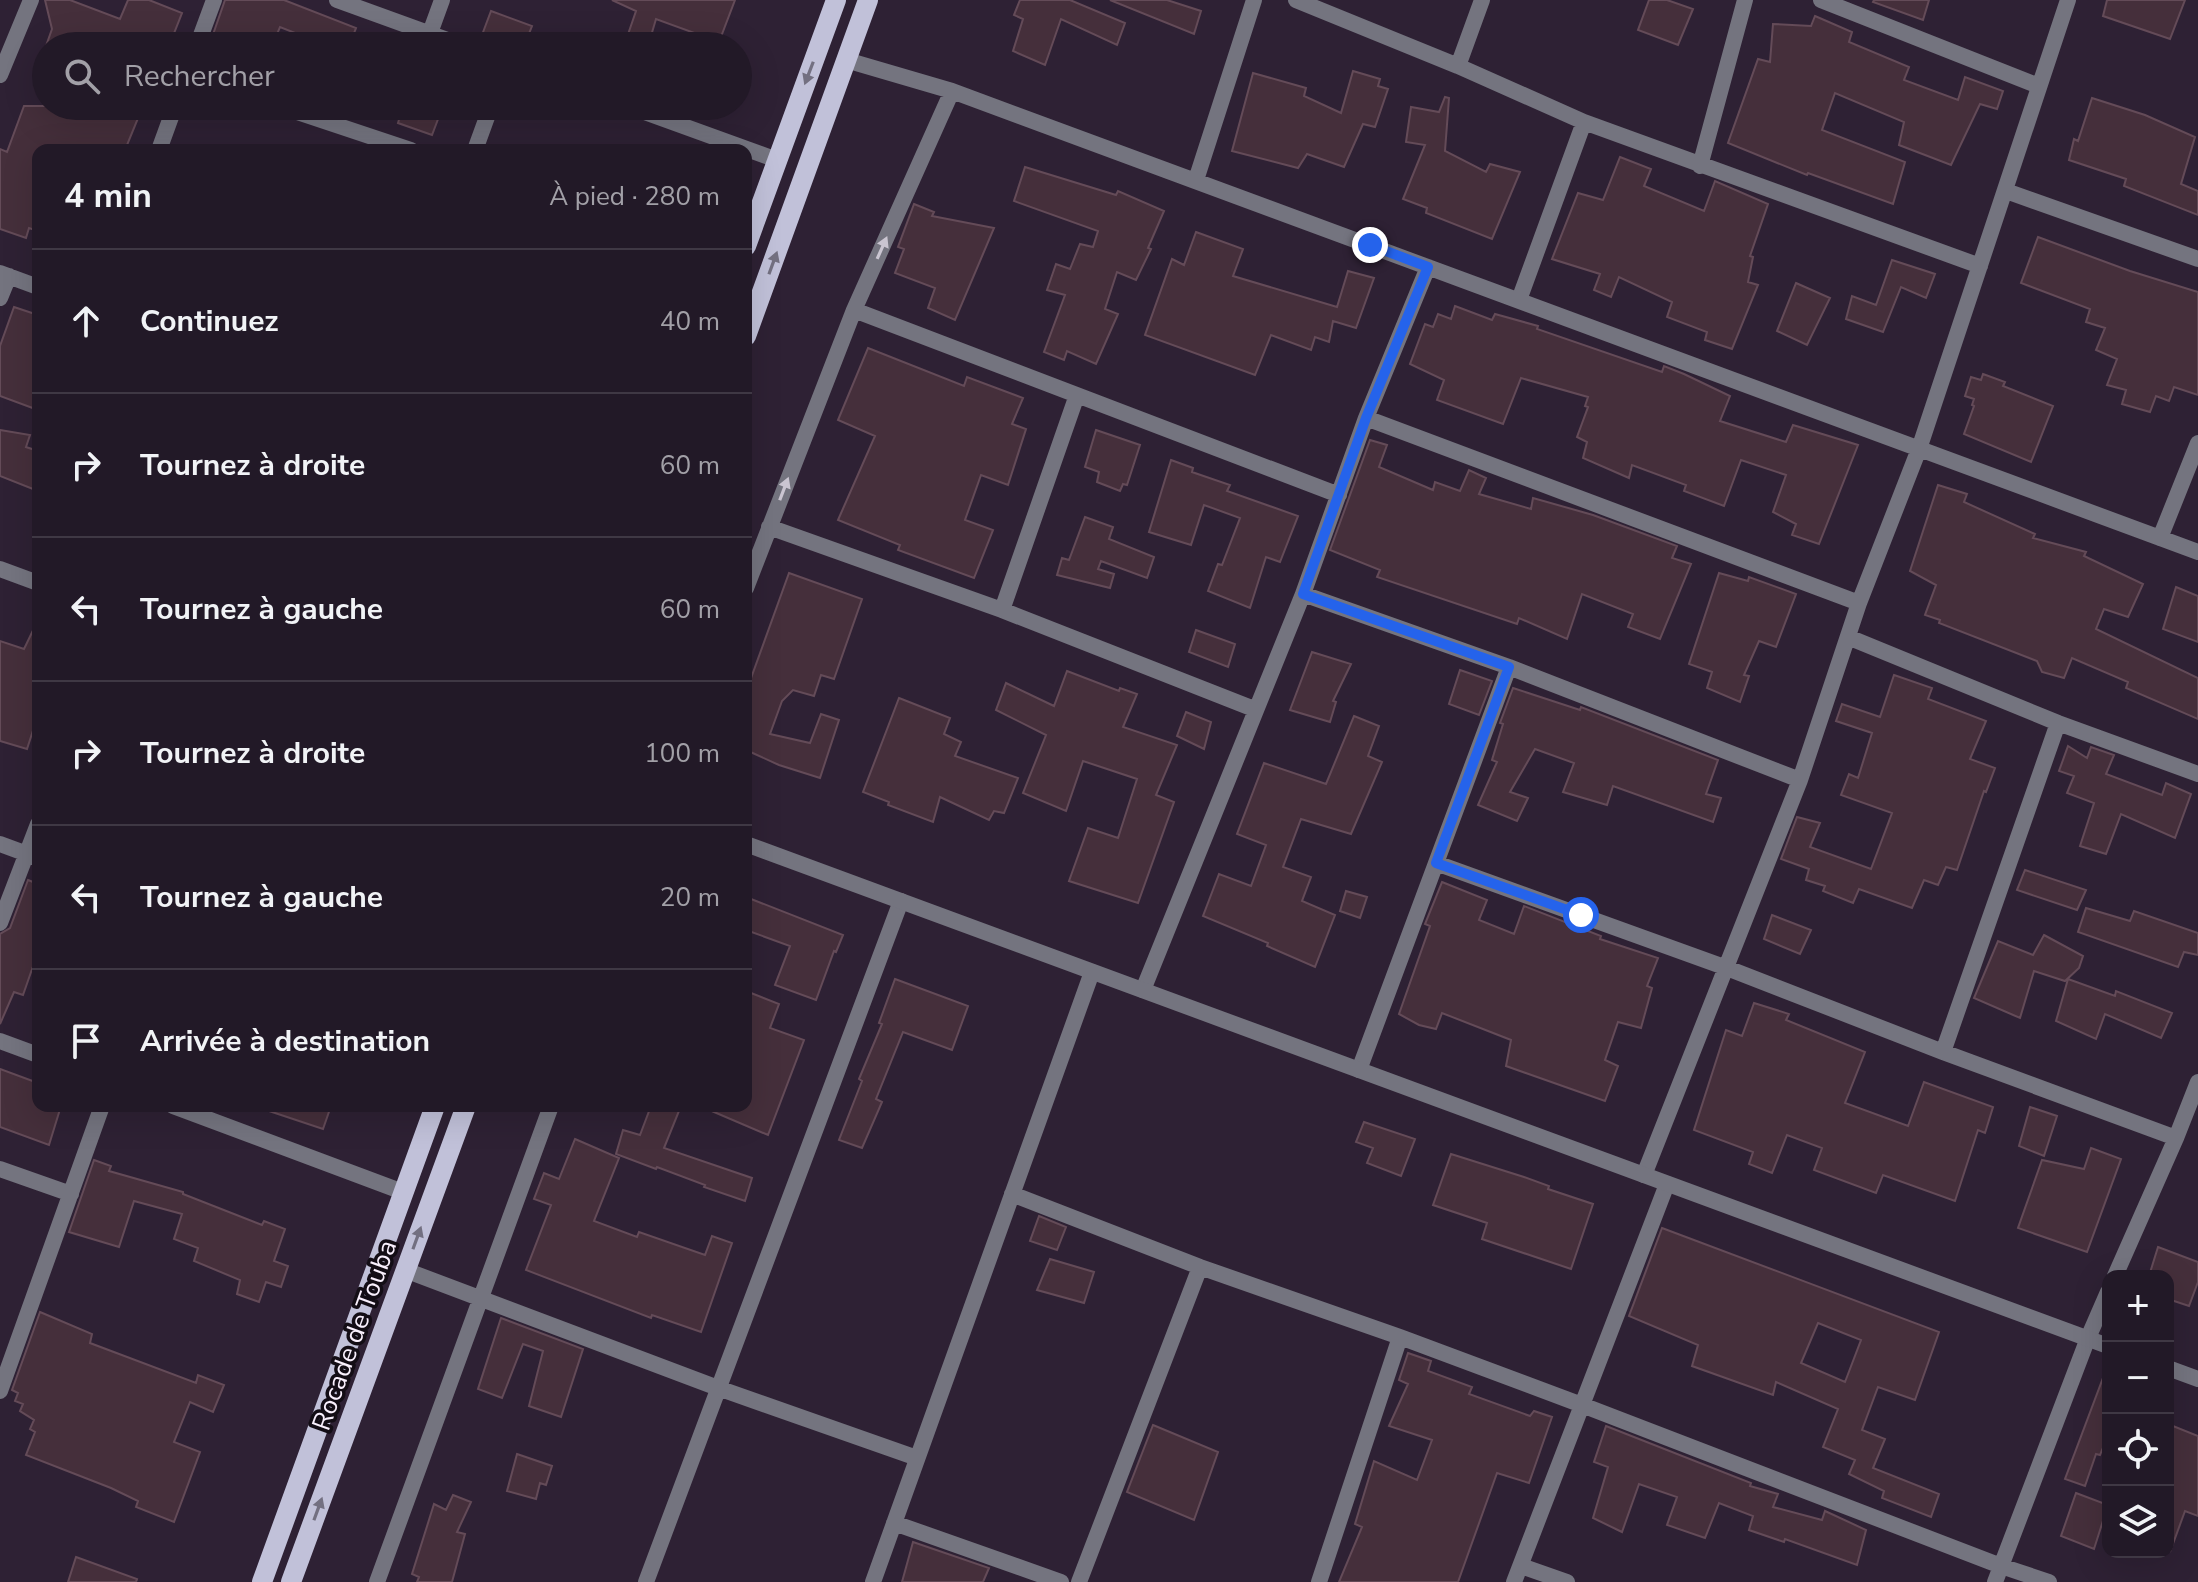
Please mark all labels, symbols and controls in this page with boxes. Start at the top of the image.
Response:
search box [32,32,752,120]
icon: search [60,54,104,98]
text: Rechercher [124,56,275,97]
one-way arrow [802,61,815,85]
text: 4 min [64,173,152,219]
text: À pied · 280 m [549,179,720,214]
route end [1352,227,1388,263]
one-way arrow [875,236,889,260]
one-way arrow [767,251,779,275]
icon: ahead [64,299,108,343]
text: Continuez [140,301,279,342]
text: 40 m [660,304,720,339]
icon: right [64,443,108,487]
text: Tournez à droite [140,445,365,486]
text: 60 m [660,448,720,483]
one-way arrow [778,477,791,501]
icon: left [64,587,108,631]
text: Tournez à gauche [140,589,383,630]
text: 60 m [660,592,720,627]
icon: right [64,731,108,775]
text: Tournez à droite [140,733,365,774]
text: 100 m [644,736,720,771]
icon: left [64,875,108,919]
text: Tournez à gauche [140,877,383,918]
text: 20 m [660,880,720,915]
route start [1563,897,1599,933]
icon: arrive [64,1019,108,1063]
text: Arrivée à destination [140,1021,430,1062]
one-way arrow [411,1226,424,1250]
street label: Rocade de Touba [304,1235,405,1435]
map controls [2102,1270,2174,1558]
button: + [2102,1270,2174,1342]
button: − [2102,1342,2174,1414]
button: locate [2102,1414,2174,1486]
button: layers [2102,1486,2174,1558]
one-way arrow [312,1497,325,1521]

